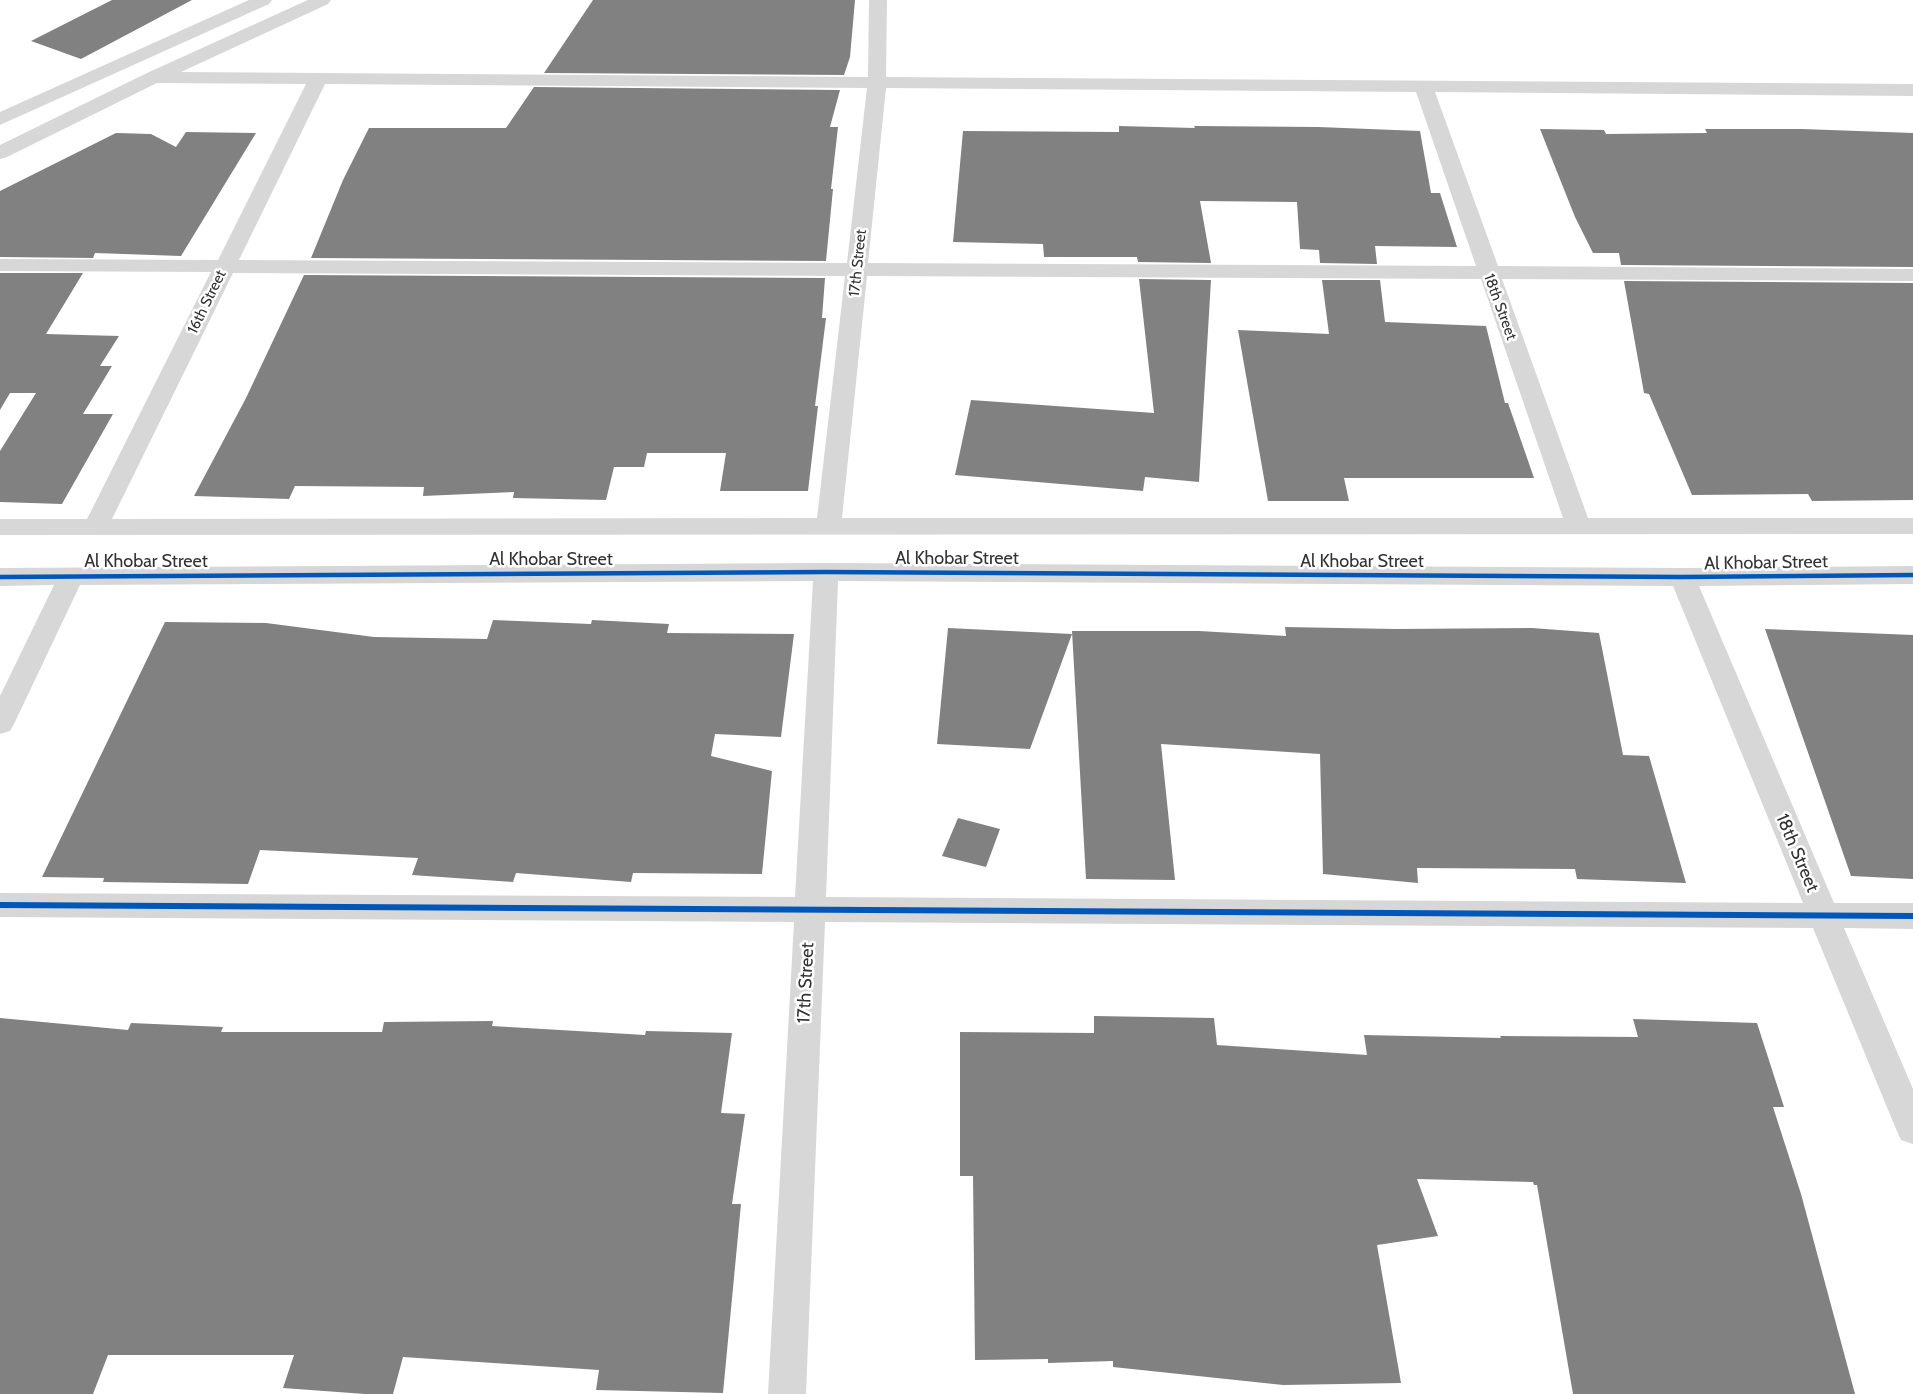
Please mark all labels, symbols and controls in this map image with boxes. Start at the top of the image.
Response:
street label: 17th Street [846,228,870,298]
street label: 16th Street [184,267,230,337]
street label: 18th Street [1480,271,1520,343]
street label: Al Khobar Street [895,548,1019,570]
street label: Al Khobar Street [489,549,613,571]
street label: Al Khobar Street [84,551,208,573]
street label: Al Khobar Street [1300,551,1424,573]
street label: Al Khobar Street [1704,551,1828,575]
street label: 18th Street [1771,811,1823,895]
street label: 17th Street [793,942,819,1024]

